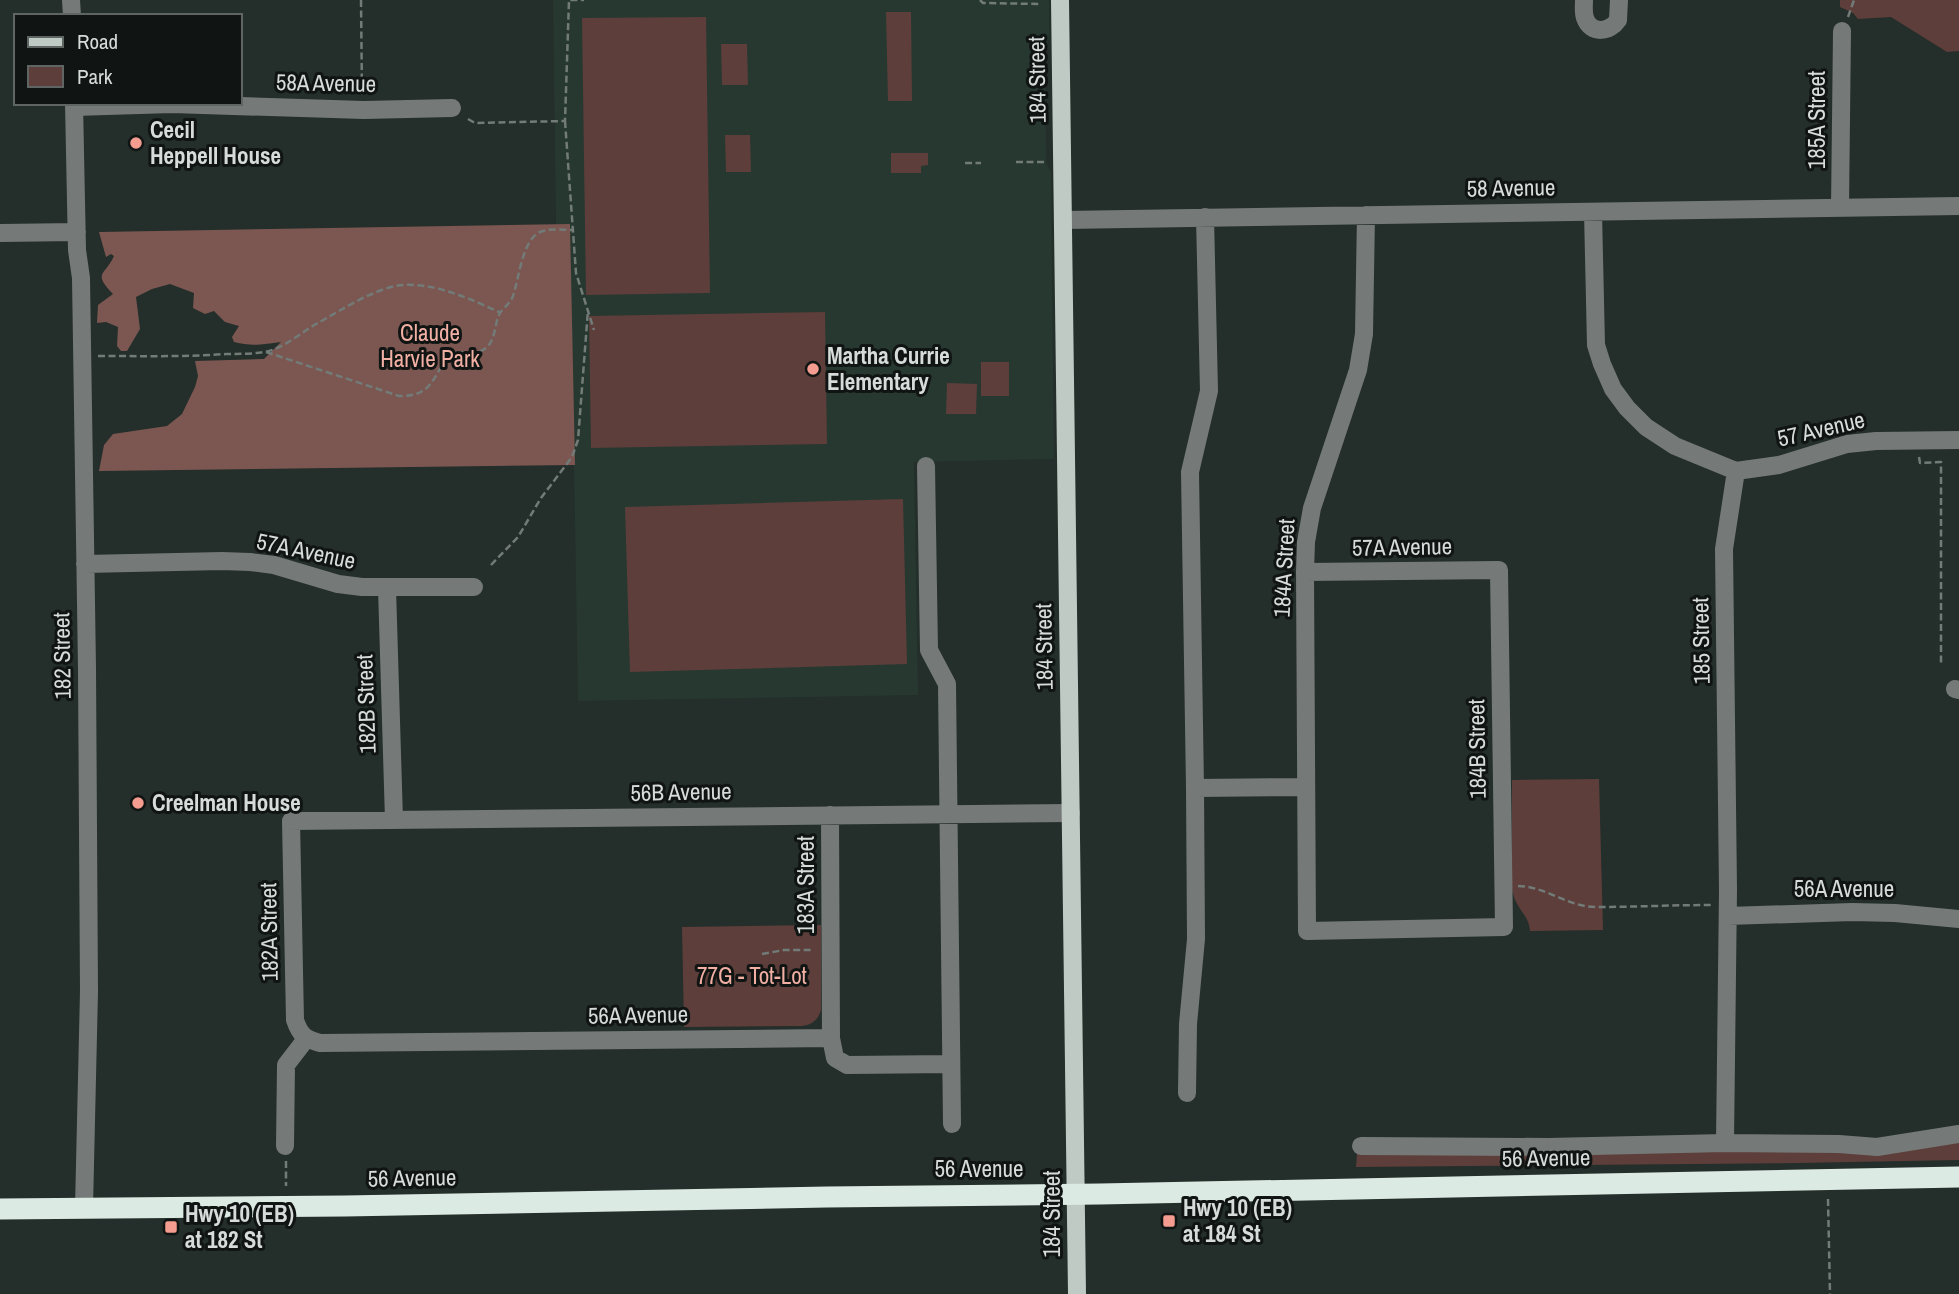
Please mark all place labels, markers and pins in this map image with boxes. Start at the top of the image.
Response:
place label: Cecil Heppell House [150,114,281,171]
marker: Cecil Heppell House [128,135,144,151]
place label: Martha Currie Elementary [827,340,950,397]
marker: Martha Currie Elementary [805,361,821,377]
place label: Creelman House [152,787,301,818]
marker: Creelman House [130,795,146,811]
place label: Hwy 10 (EB) at 184 St [1183,1192,1292,1249]
place label: Hwy 10 (EB) at 182 St [185,1198,294,1255]
marker: Hwy 10 (EB) at 184 St [1161,1213,1177,1229]
marker: Hwy 10 (EB) at 182 St [163,1219,179,1235]

